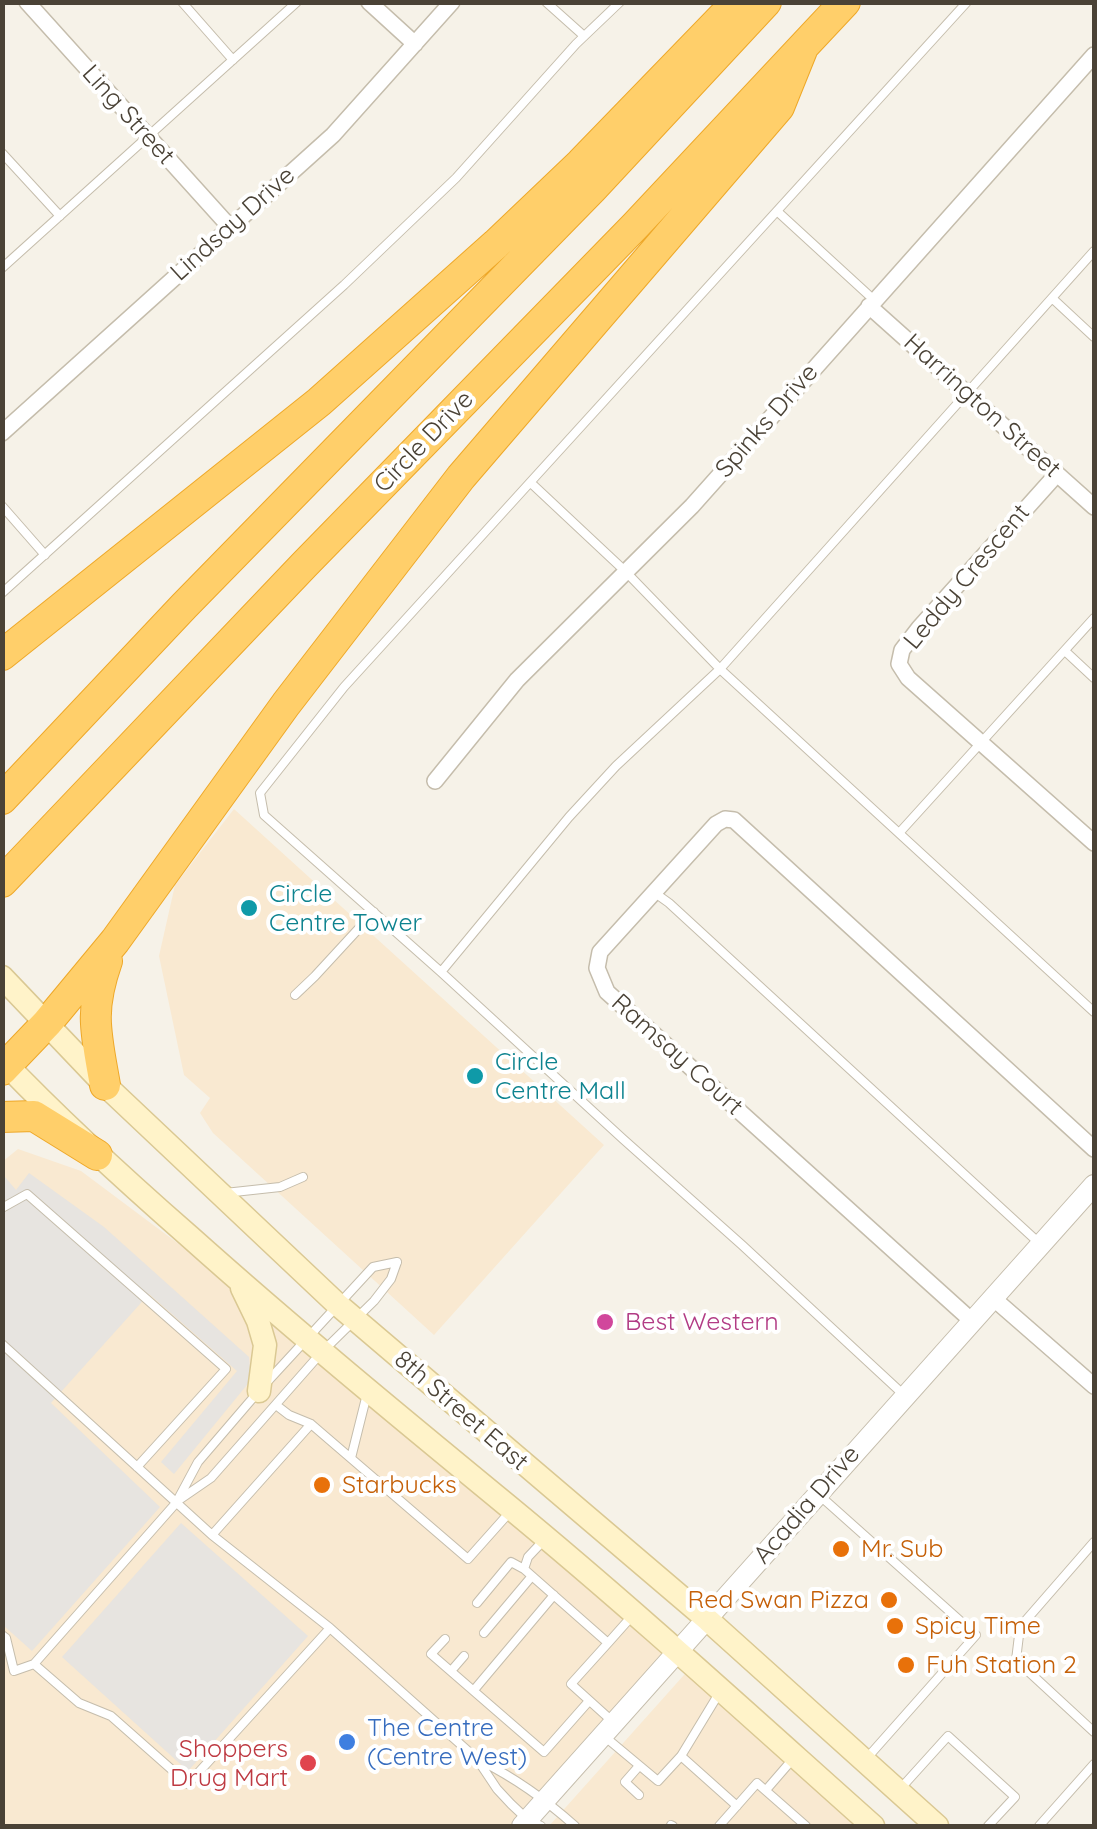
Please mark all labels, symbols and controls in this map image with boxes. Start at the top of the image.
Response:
street label: Ling Street [75,59,181,171]
street label: Lindsay Drive [165,160,301,288]
street label: Harrington Street [897,328,1067,484]
street label: Spinks Drive [709,358,825,484]
street label: Circle Drive [368,385,480,499]
street label: Leddy Crescent [898,498,1036,656]
place label: Circle Centre Tower [269,879,422,938]
marker: Circle Centre Tower [238,897,260,919]
street label: Ramsay Court [605,988,749,1122]
place label: Circle Centre Mall [495,1047,626,1106]
marker: Circle Centre Mall [464,1065,486,1087]
place label: Best Western [625,1307,779,1337]
marker: Best Western [594,1311,616,1333]
street label: 8th Street East [388,1345,534,1477]
street label: Acadia Drive [747,1440,867,1570]
place label: Starbucks [342,1470,457,1500]
marker: Starbucks [311,1474,333,1496]
place label: Mr. Sub [861,1534,943,1564]
marker: Mr. Sub [830,1538,852,1560]
place label: Red Swan Pizza [688,1585,869,1615]
marker: Red Swan Pizza [878,1589,900,1611]
place label: Spicy Time [915,1611,1041,1641]
marker: Spicy Time [884,1615,906,1637]
place label: Fuh Station 2 [926,1650,1077,1680]
marker: Fuh Station 2 [895,1654,917,1676]
place label: The Centre (Centre West) [367,1713,527,1772]
marker: The Centre (Centre West) [336,1731,358,1753]
place label: Shoppers Drug Mart [170,1734,288,1793]
marker: Shoppers Drug Mart [297,1752,319,1774]

